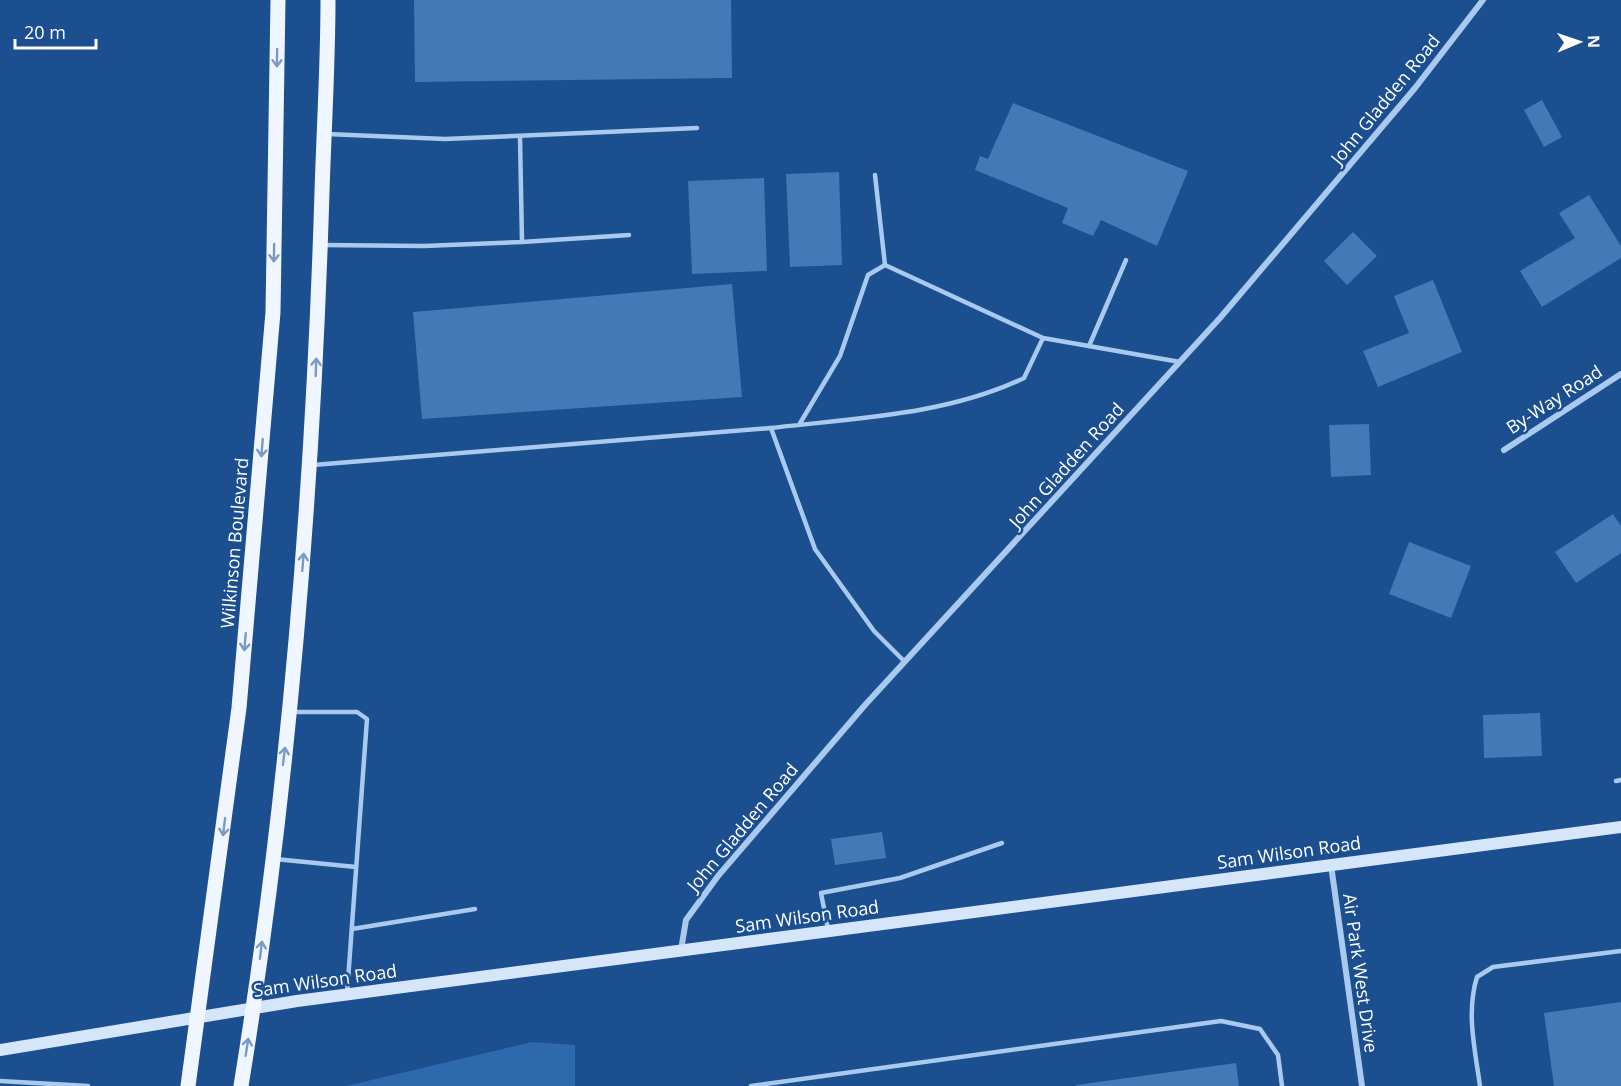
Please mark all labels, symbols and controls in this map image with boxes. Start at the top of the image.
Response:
scale bar [15,12,96,50]
north arrow [1549,12,1609,72]
text: 20 m [24,20,66,44]
street label: John Gladden Road [1324,29,1445,171]
text: N [1583,35,1605,48]
one-way arrow [271,48,283,68]
one-way arrow [268,243,280,263]
one-way arrow [310,358,322,378]
street label: By-Way Road [1501,359,1607,439]
street label: John Gladden Road [1002,397,1129,534]
one-way arrow [256,438,267,457]
street label: Wilkinson Boulevard [215,457,253,629]
one-way arrow [298,552,309,572]
one-way arrow [239,632,250,652]
one-way arrow [279,747,290,766]
street label: John Gladden Road [680,758,803,898]
one-way arrow [218,816,229,836]
street label: Sam Wilson Road [1216,830,1362,874]
street label: Air Park West Drive [1338,892,1384,1054]
street label: Sam Wilson Road [734,894,880,938]
one-way arrow [256,940,267,960]
street label: Sam Wilson Road [252,958,398,1002]
one-way arrow [242,1037,253,1057]

